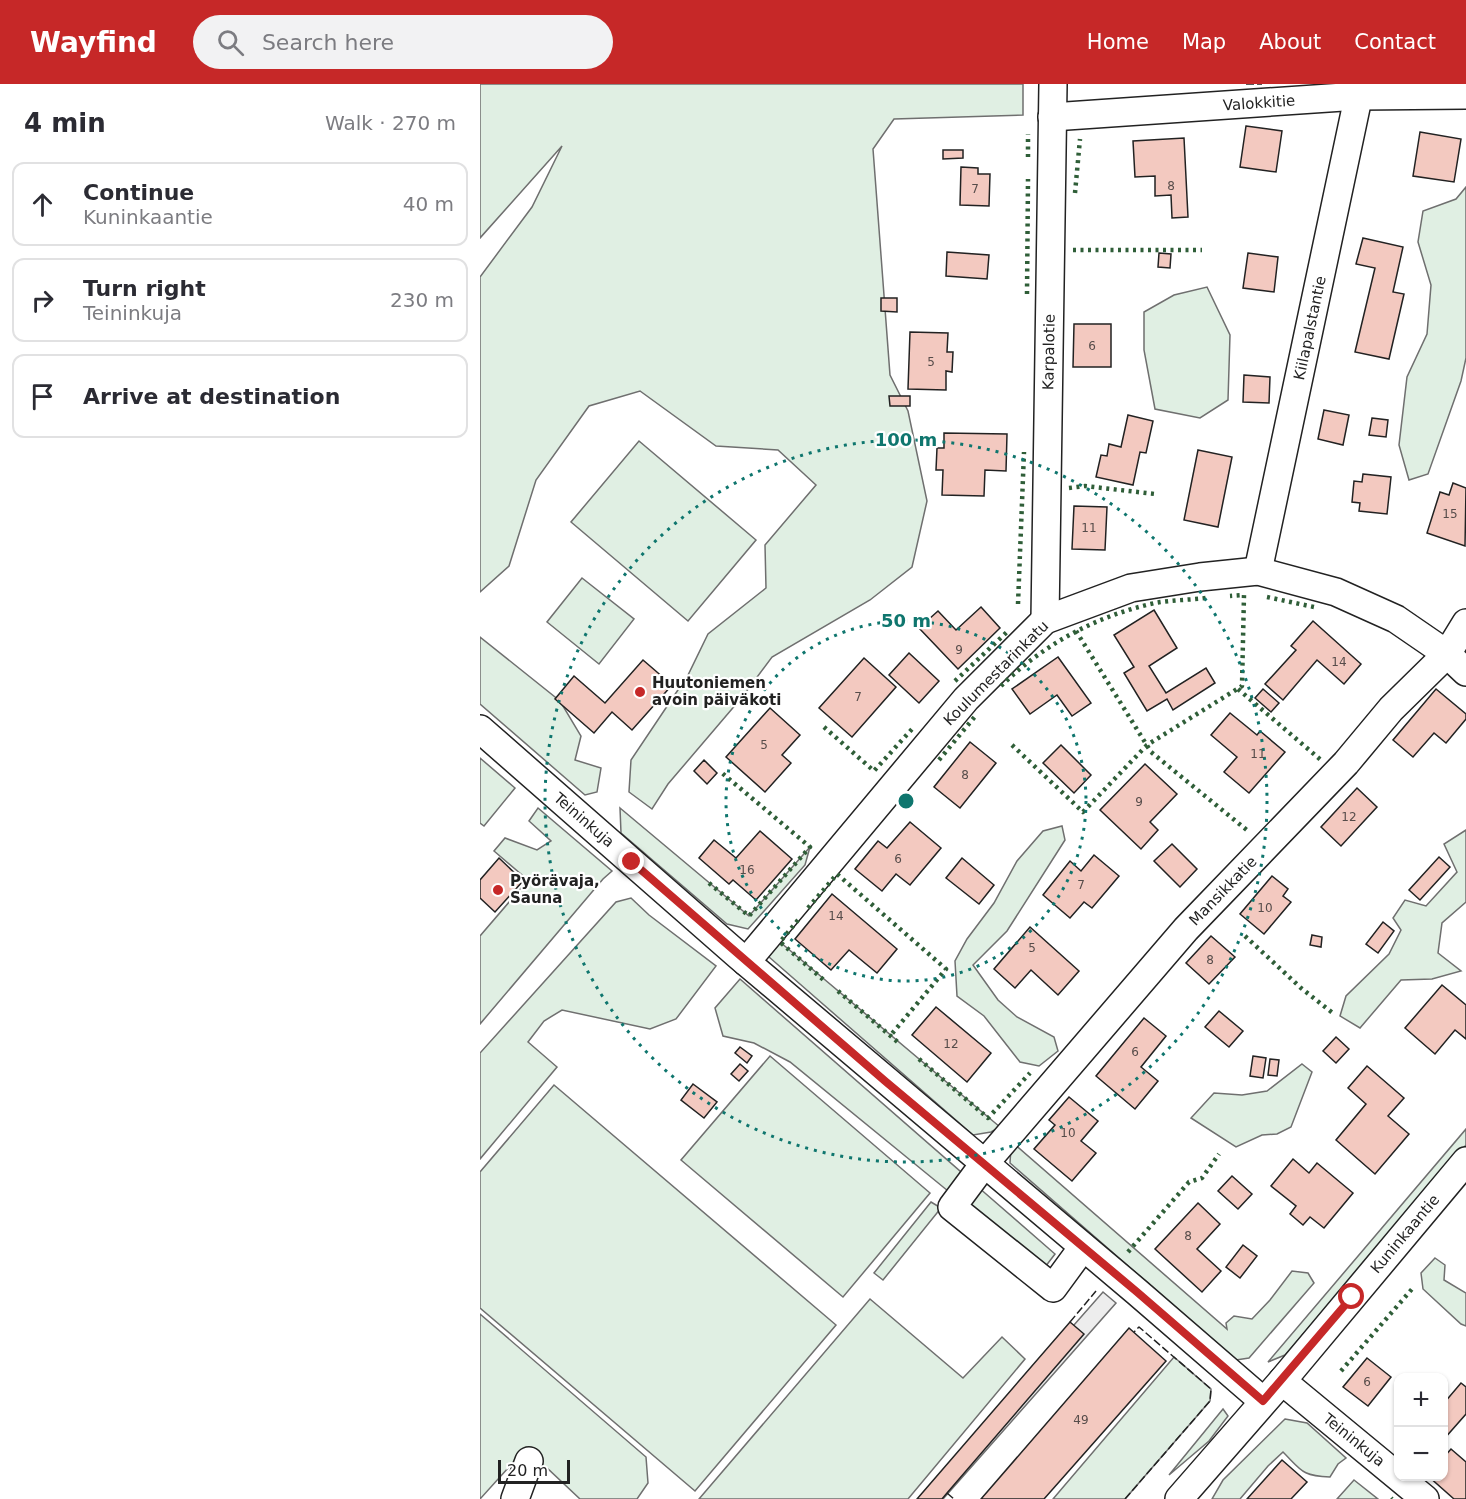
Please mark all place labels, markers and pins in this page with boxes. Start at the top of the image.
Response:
place label: Huutoniemen avoin päiväkoti [652,674,781,709]
marker: Huutoniemen avoin päiväkoti [633,685,647,699]
centre of rings [896,791,916,811]
place label: Pyörävaja, Sauna [510,872,600,907]
marker: Pyörävaja, Sauna [491,883,505,897]

